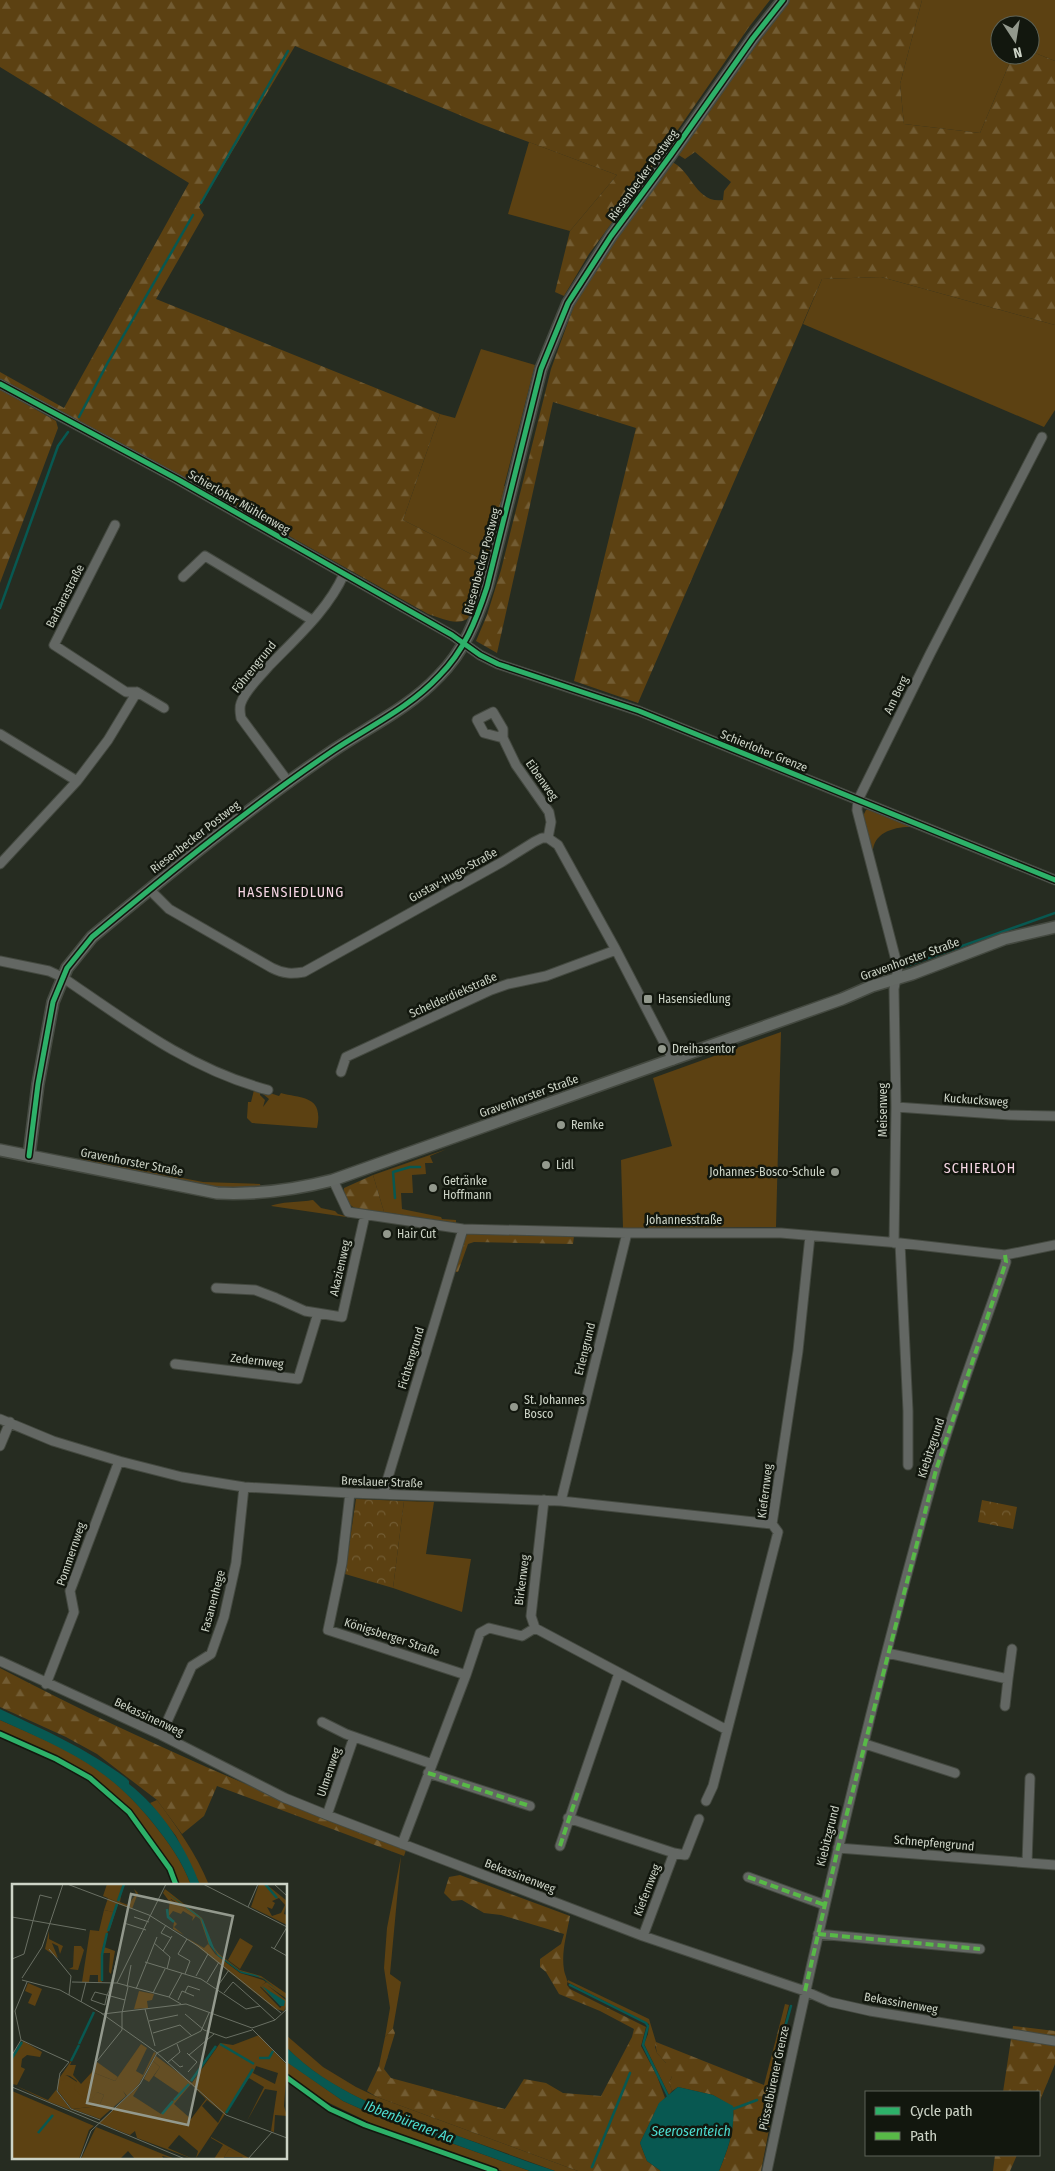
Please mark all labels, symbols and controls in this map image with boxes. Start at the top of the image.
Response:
north arrow [990,15,1040,65]
text: N [1012,43,1023,61]
street label: Riesenbecker Postweg [605,126,681,223]
street label: Schierloher Mühlenweg [186,467,293,537]
street label: Riesenbecker Postweg [461,506,503,616]
street label: Barbarastraße [43,562,87,630]
street label: Föhrengrund [229,638,279,696]
street label: Am Berg [881,673,911,716]
street label: Schierloher Grenze [718,727,810,775]
street label: Eibenweg [523,757,561,803]
street label: Riesenbecker Postweg [148,798,243,876]
street label: Gustav-Hugo-Straße [406,845,500,905]
district label: HASENSIEDLUNG [238,884,344,901]
street label: Gravenhorster Straße [859,935,961,983]
street label: Schelderdiekstraße [407,969,499,1021]
place label: Hasensiedlung [658,992,731,1006]
marker: Hasensiedlung [642,993,654,1005]
place label: Dreihasentor [672,1042,736,1056]
marker: Dreihasentor [656,1043,668,1055]
street label: Gravenhorster Straße [478,1072,580,1120]
street label: Meisenweg [876,1083,890,1137]
street label: Kuckucksweg [943,1091,1009,1109]
place label: Remke [571,1118,604,1132]
marker: Remke [555,1119,567,1131]
street label: Gravenhorster Straße [79,1145,185,1179]
place label: Lidl [556,1158,574,1172]
marker: Lidl [540,1159,552,1171]
district label: SCHIERLOH [944,1160,1016,1177]
place label: Johannes-Bosco-Schule [709,1165,825,1179]
marker: Johannes-Bosco-Schule [829,1166,841,1178]
place label: Getränke Hoffmann [443,1174,492,1202]
marker: Getränke Hoffmann [427,1182,439,1194]
street label: Johannesstraße [646,1213,722,1227]
place label: Hair Cut [397,1227,436,1241]
marker: Hair Cut [381,1228,393,1240]
street label: Akazienweg [327,1238,353,1297]
street label: Erlengrund [572,1321,598,1377]
street label: Fichtengrund [395,1325,427,1391]
street label: Zedernweg [230,1351,285,1371]
place label: St. Johannes Bosco [524,1393,585,1421]
marker: St. Johannes Bosco [508,1401,520,1413]
street label: Kiebitzgrund [915,1416,947,1480]
street label: Kiefernweg [755,1463,775,1519]
street label: Breslauer Straße [341,1474,423,1490]
street label: Pommernweg [54,1520,89,1588]
street label: Birkenweg [512,1554,532,1606]
street label: Fasanenhege [198,1568,228,1633]
street label: Königsberger Straße [343,1615,441,1659]
street label: Bekassinenweg [112,1695,186,1739]
street label: Ulmenweg [314,1745,344,1798]
street label: Kiebitzgrund [814,1804,842,1868]
street label: Schnepfengrund [893,1833,975,1853]
street label: Bekassinenweg [483,1856,558,1896]
street label: Kiefernweg [631,1862,663,1918]
inset map [12,1884,288,2158]
street label: Bekassinenweg [863,1990,939,2016]
street label: Püsselbürener Grenze [756,2024,792,2132]
legend [865,2091,1040,2156]
water label: Ibbenbürener Aa [362,2097,456,2147]
text: Cycle path [910,2102,973,2120]
water label: Seerosenteich [650,2123,731,2140]
text: Path [910,2127,937,2145]

